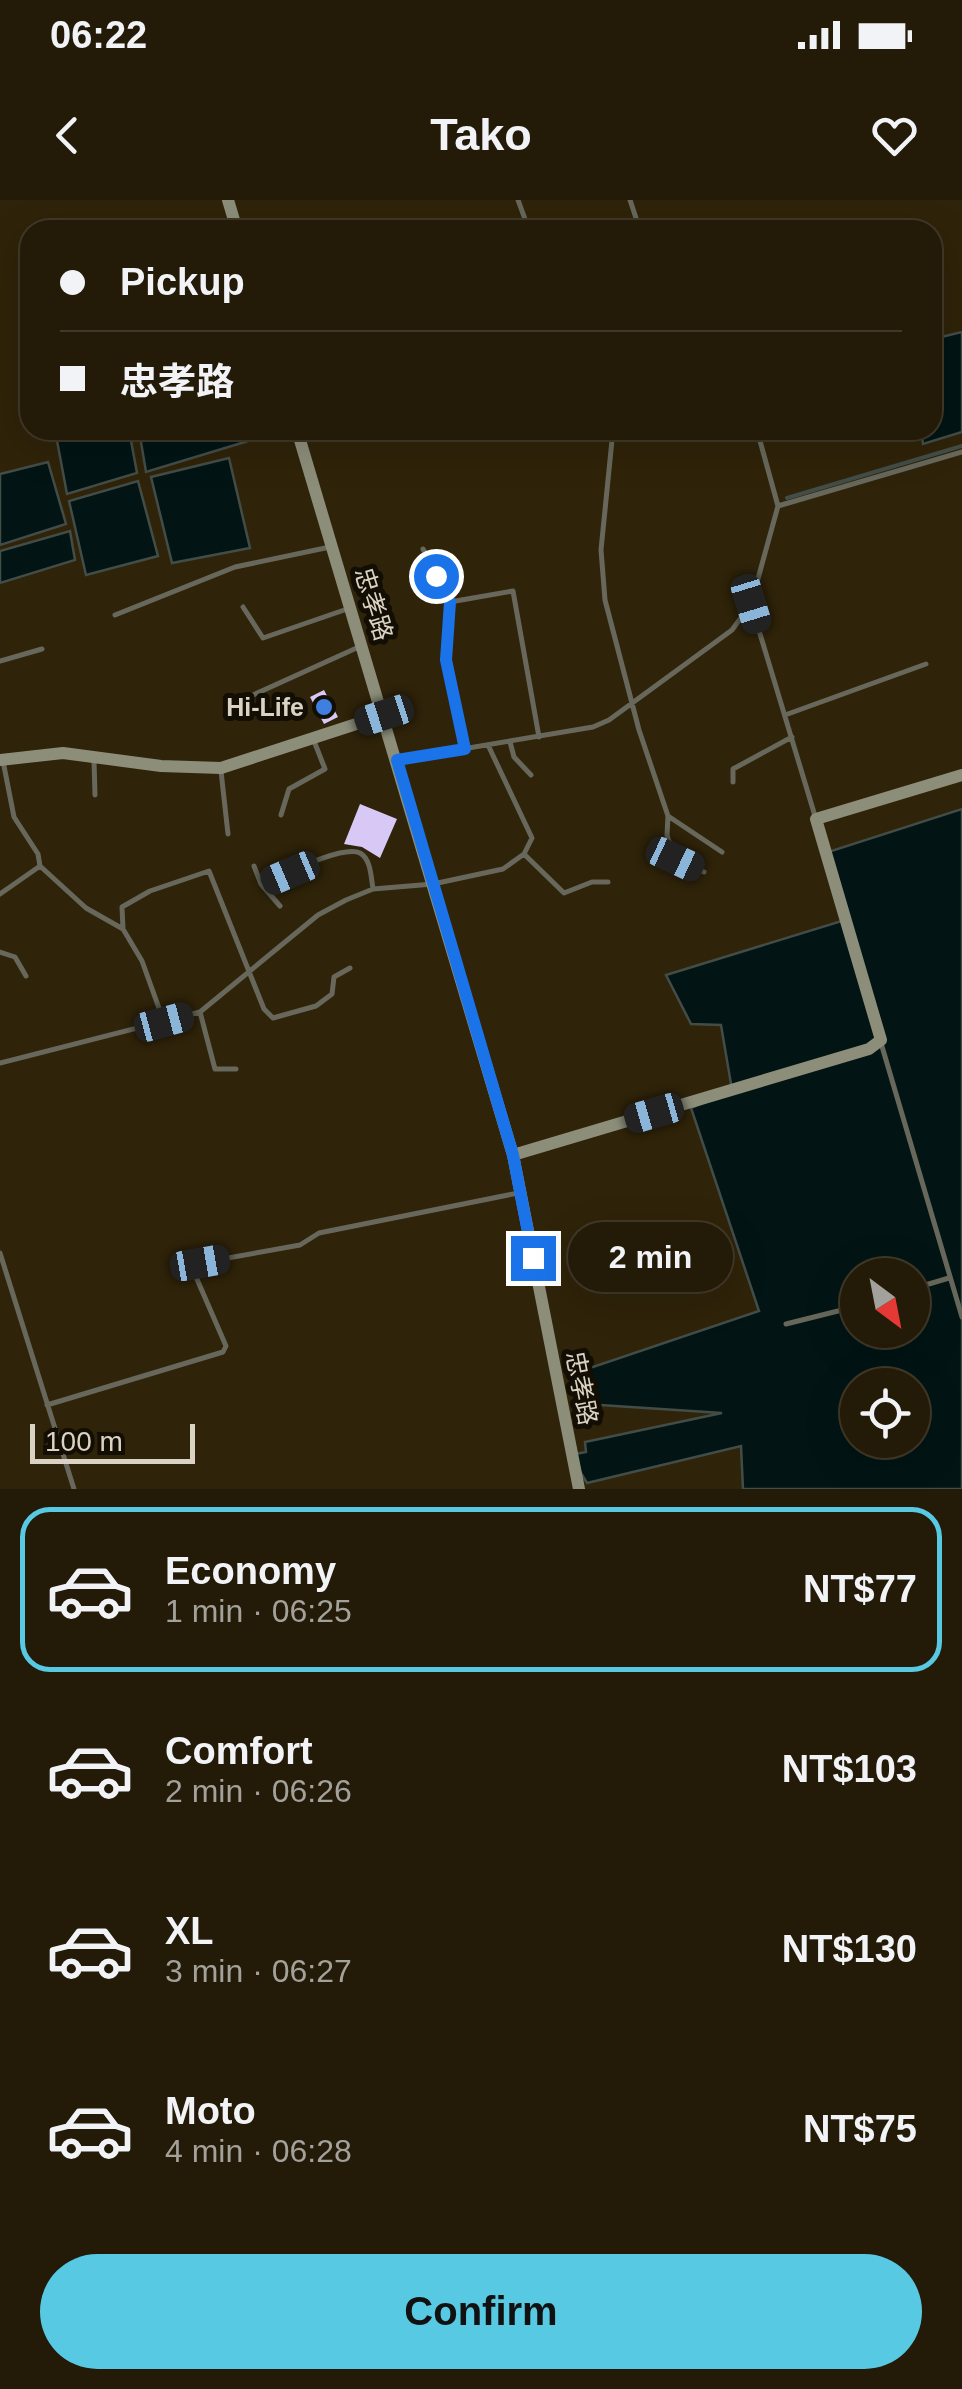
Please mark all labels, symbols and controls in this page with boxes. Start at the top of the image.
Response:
text: 06:22 [50,14,147,56]
icon: back [40,108,95,163]
icon: heart [867,108,922,163]
text: Tako [430,109,532,160]
text: Pickup [120,261,245,303]
text: 忠孝路 [120,361,234,403]
route start [414,554,459,599]
street label: 忠孝路 [350,564,398,644]
car [728,571,774,637]
car [351,691,417,739]
place label: Hi-Life [226,693,304,721]
marker: Hi-Life [313,696,335,718]
car [641,833,709,885]
car [257,847,323,899]
car [131,1000,197,1044]
car [621,1090,687,1136]
callout: 2 min [568,1223,733,1293]
route end [511,1236,556,1281]
text: 2 min [609,1239,692,1275]
car [168,1243,232,1283]
north arrow [840,1258,930,1348]
map controls [840,1258,930,1458]
street label: 忠孝路 [561,1349,603,1427]
button: locate [840,1368,930,1458]
scale bar [30,1419,195,1464]
text: 100 m [45,1426,123,1457]
icon: car [45,1545,135,1635]
text: Economy [165,1550,336,1592]
text: NT$77 [803,1568,917,1610]
text: 1 min · 06:25 [165,1593,352,1629]
icon: car [45,1725,135,1815]
text: Comfort [165,1730,313,1772]
text: NT$103 [782,1748,917,1790]
text: 2 min · 06:26 [165,1773,352,1809]
icon: car [45,1905,135,1995]
text: XL [165,1910,214,1952]
text: NT$130 [782,1928,917,1970]
text: 3 min · 06:27 [165,1953,352,1989]
icon: car [45,2085,135,2175]
text: Moto [165,2090,256,2132]
text: NT$75 [803,2108,917,2150]
text: 4 min · 06:28 [165,2133,352,2169]
button: Confirm [40,2254,922,2369]

